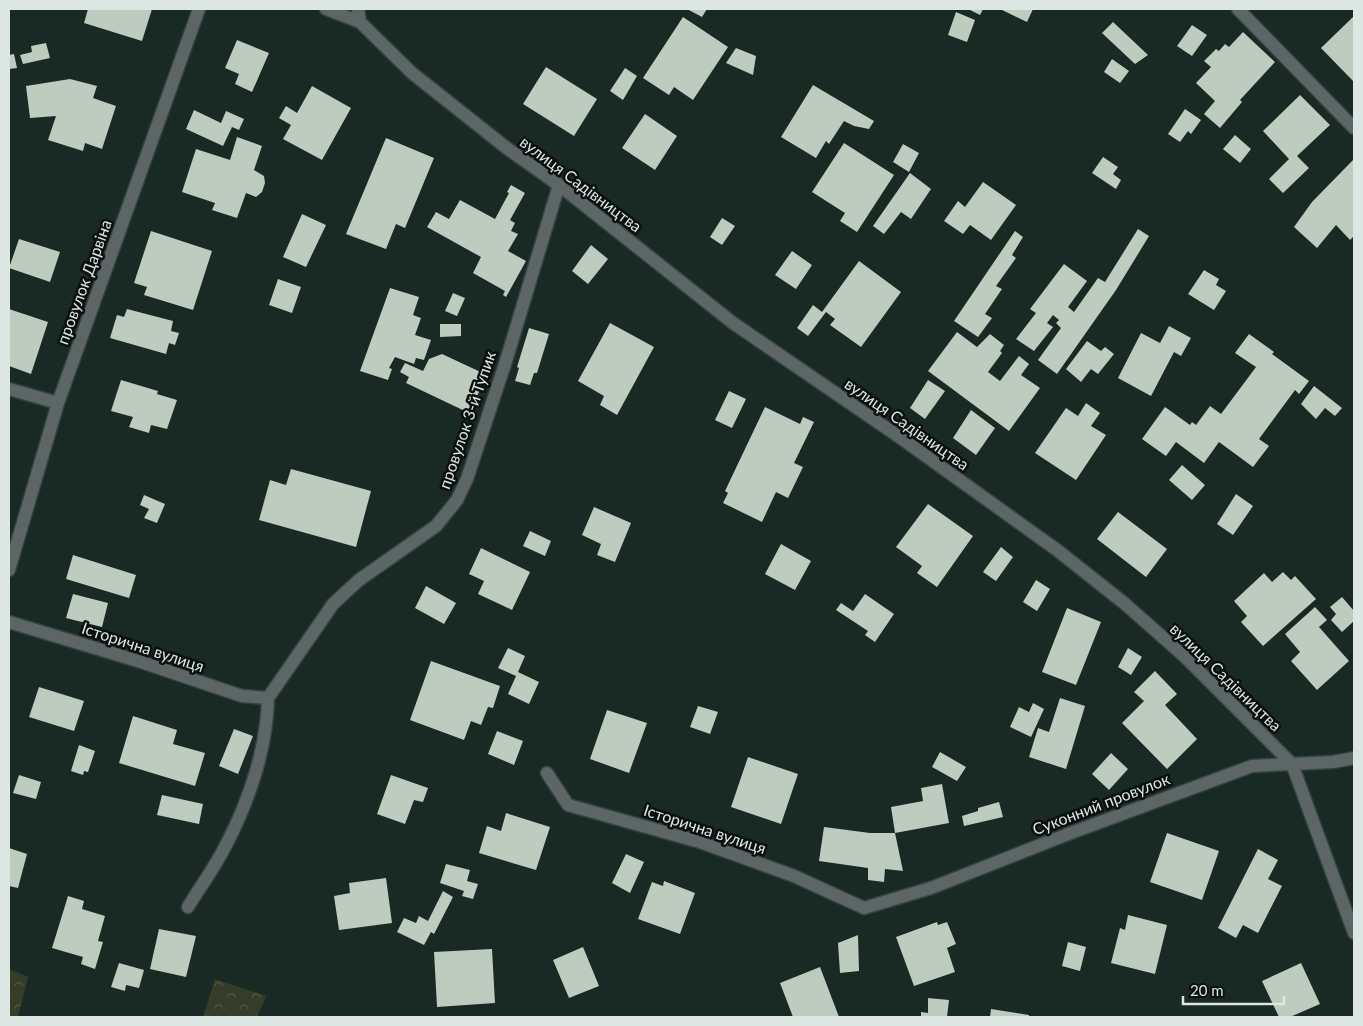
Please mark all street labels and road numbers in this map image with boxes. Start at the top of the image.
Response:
street label: вулиця Садівництва [517,132,646,236]
street label: провулок Дарвіна [52,217,115,347]
street label: провулок 3-й Тупик [434,348,499,491]
street label: вулиця Садівництва [842,374,973,474]
street label: Історична вулиця [80,618,207,675]
street label: вулиця Садівництва [1167,619,1286,735]
street label: Суконний провулок [1030,768,1173,838]
street label: Історична вулиця [642,800,769,857]

